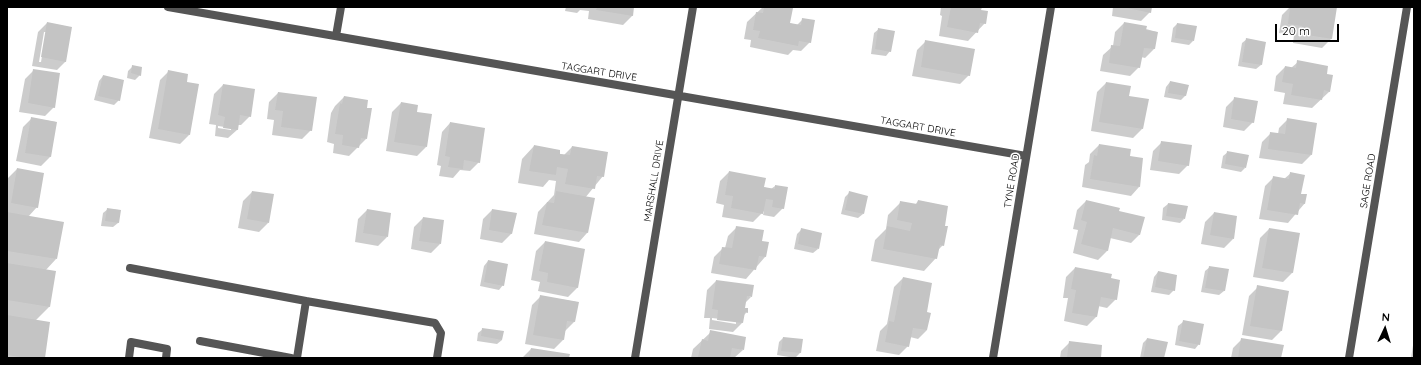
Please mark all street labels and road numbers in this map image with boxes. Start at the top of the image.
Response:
street label: TAGGART DRIVE [560,60,638,84]
street label: TAGGART DRIVE [879,114,957,140]
street label: MARSHALL DRIVE [642,139,666,223]
street label: TYNE ROAD [1002,153,1022,209]
street label: SAGE ROAD [1358,153,1378,209]

